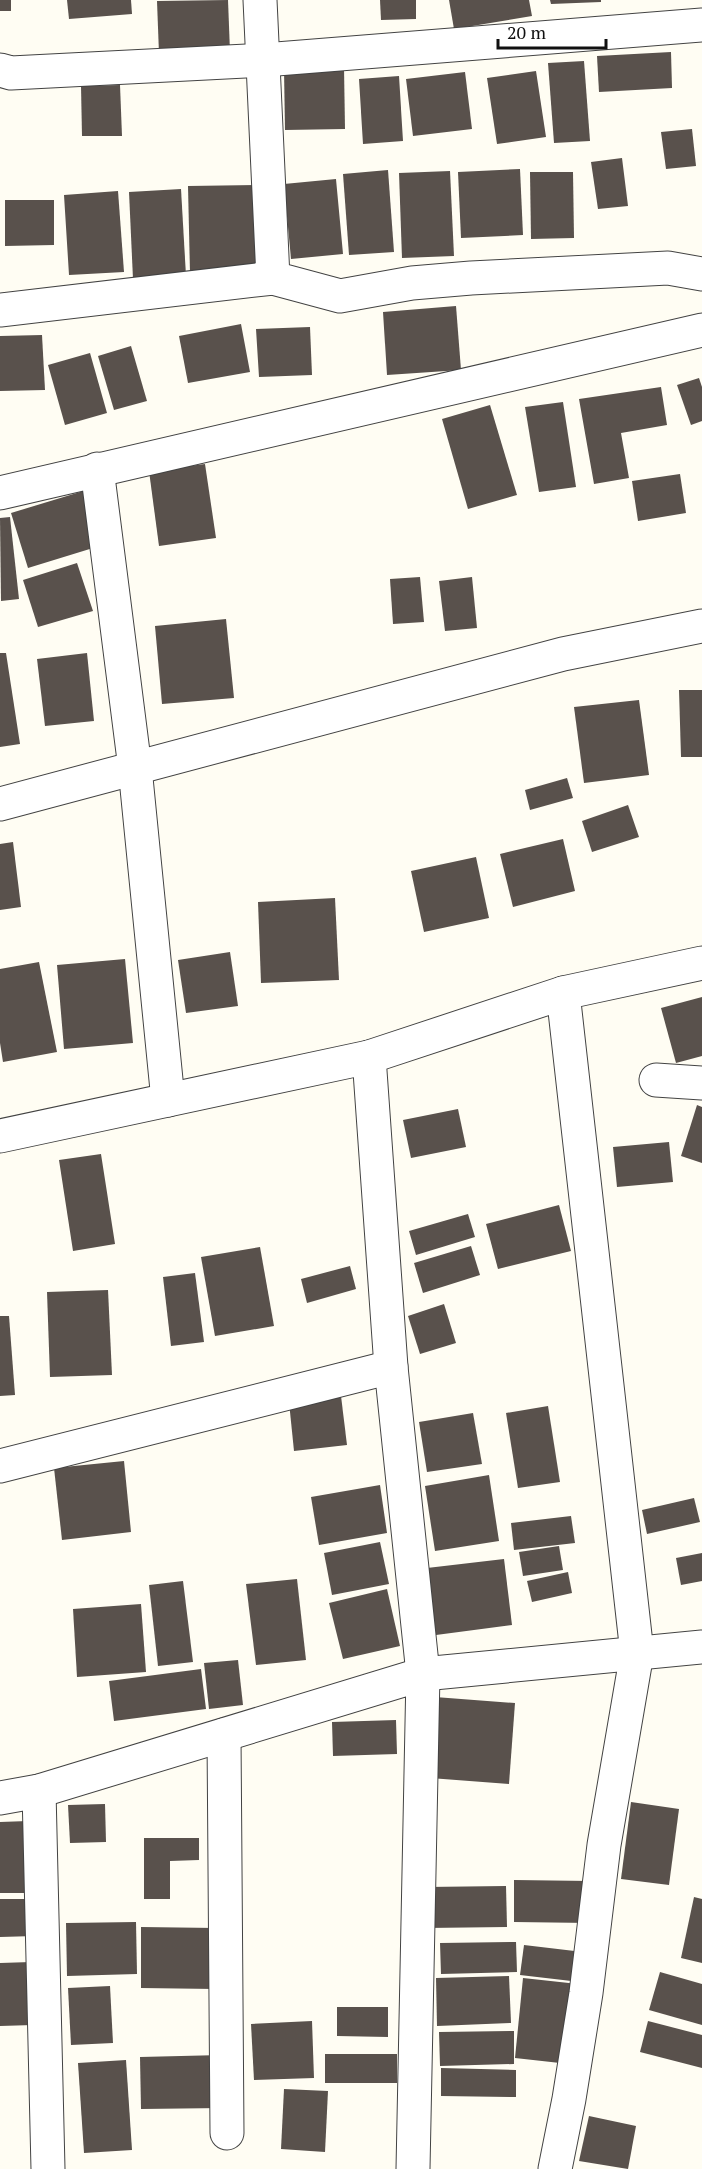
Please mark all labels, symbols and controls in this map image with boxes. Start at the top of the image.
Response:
scale bar [498,12,606,50]
text: 20 m [507,20,547,44]

